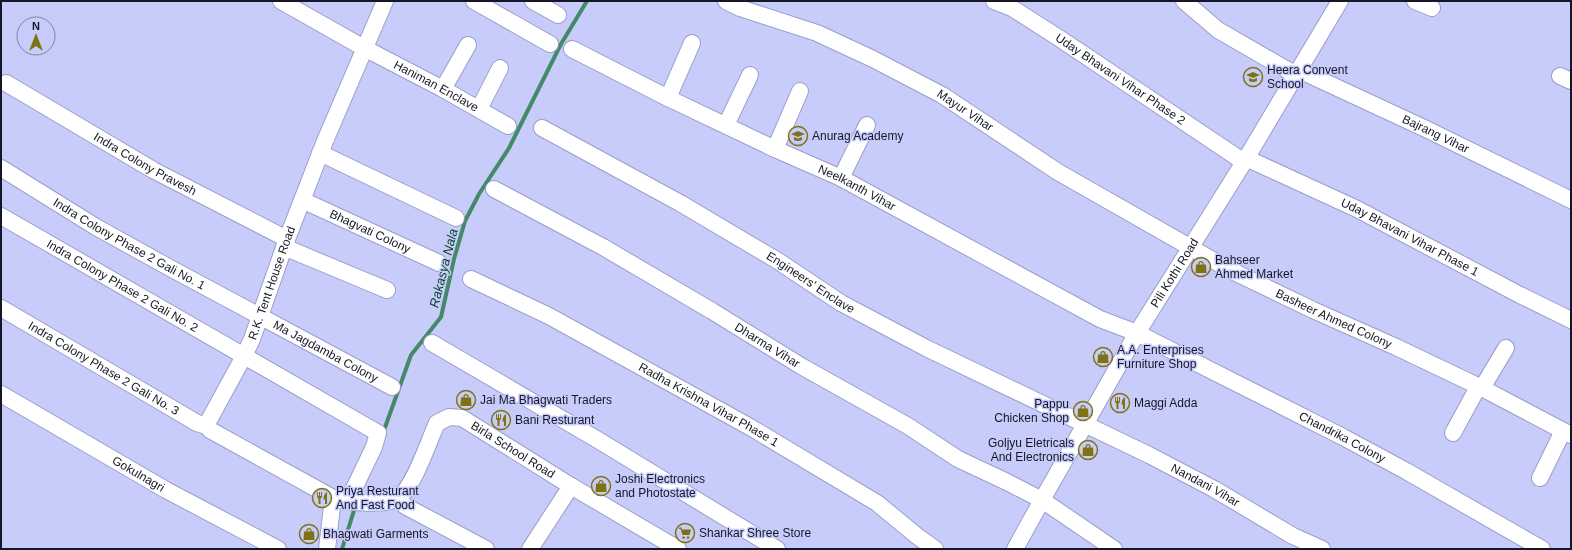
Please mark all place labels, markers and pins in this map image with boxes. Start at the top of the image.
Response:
place label: Heera Convent School [1267,63,1348,91]
school or university icon: Heera Convent School [1242,66,1264,88]
school or university icon: Anurag Academy [787,125,809,147]
place label: Anurag Academy [812,129,903,143]
place label: Bahseer Ahmed Market [1215,253,1294,281]
shop icon: Bahseer Ahmed Market [1190,256,1212,278]
place label: A.A. Enterprises Furniture Shop [1117,343,1204,371]
shop icon: A.A. Enterprises Furniture Shop [1092,346,1114,368]
shop icon: Jai Ma Bhagwati Traders [455,389,477,411]
restaurant icon: Maggi Adda [1109,392,1131,414]
place label: Jai Ma Bhagwati Traders [480,393,612,407]
place label: Maggi Adda [1134,396,1198,410]
place label: Pappu Chicken Shop [994,397,1069,425]
shop icon: Pappu Chicken Shop [1072,400,1094,422]
restaurant icon: Bani Resturant [490,409,512,431]
place label: Bani Resturant [515,413,595,427]
place label: Goljyu Eletricals And Electronics [988,436,1074,464]
shop icon: Goljyu Eletricals And Electronics [1077,439,1099,461]
place label: Joshi Electronics and Photostate [615,472,705,500]
shop icon: Joshi Electronics and Photostate [590,475,612,497]
place label: Priya Resturant And Fast Food [336,484,419,512]
restaurant icon: Priya Resturant And Fast Food [311,487,333,509]
supermarket icon: Shankar Shree Store [674,522,696,544]
shop icon: Bhagwati Garments [298,523,320,545]
place label: Shankar Shree Store [699,526,811,540]
place label: Bhagwati Garments [323,527,428,541]

